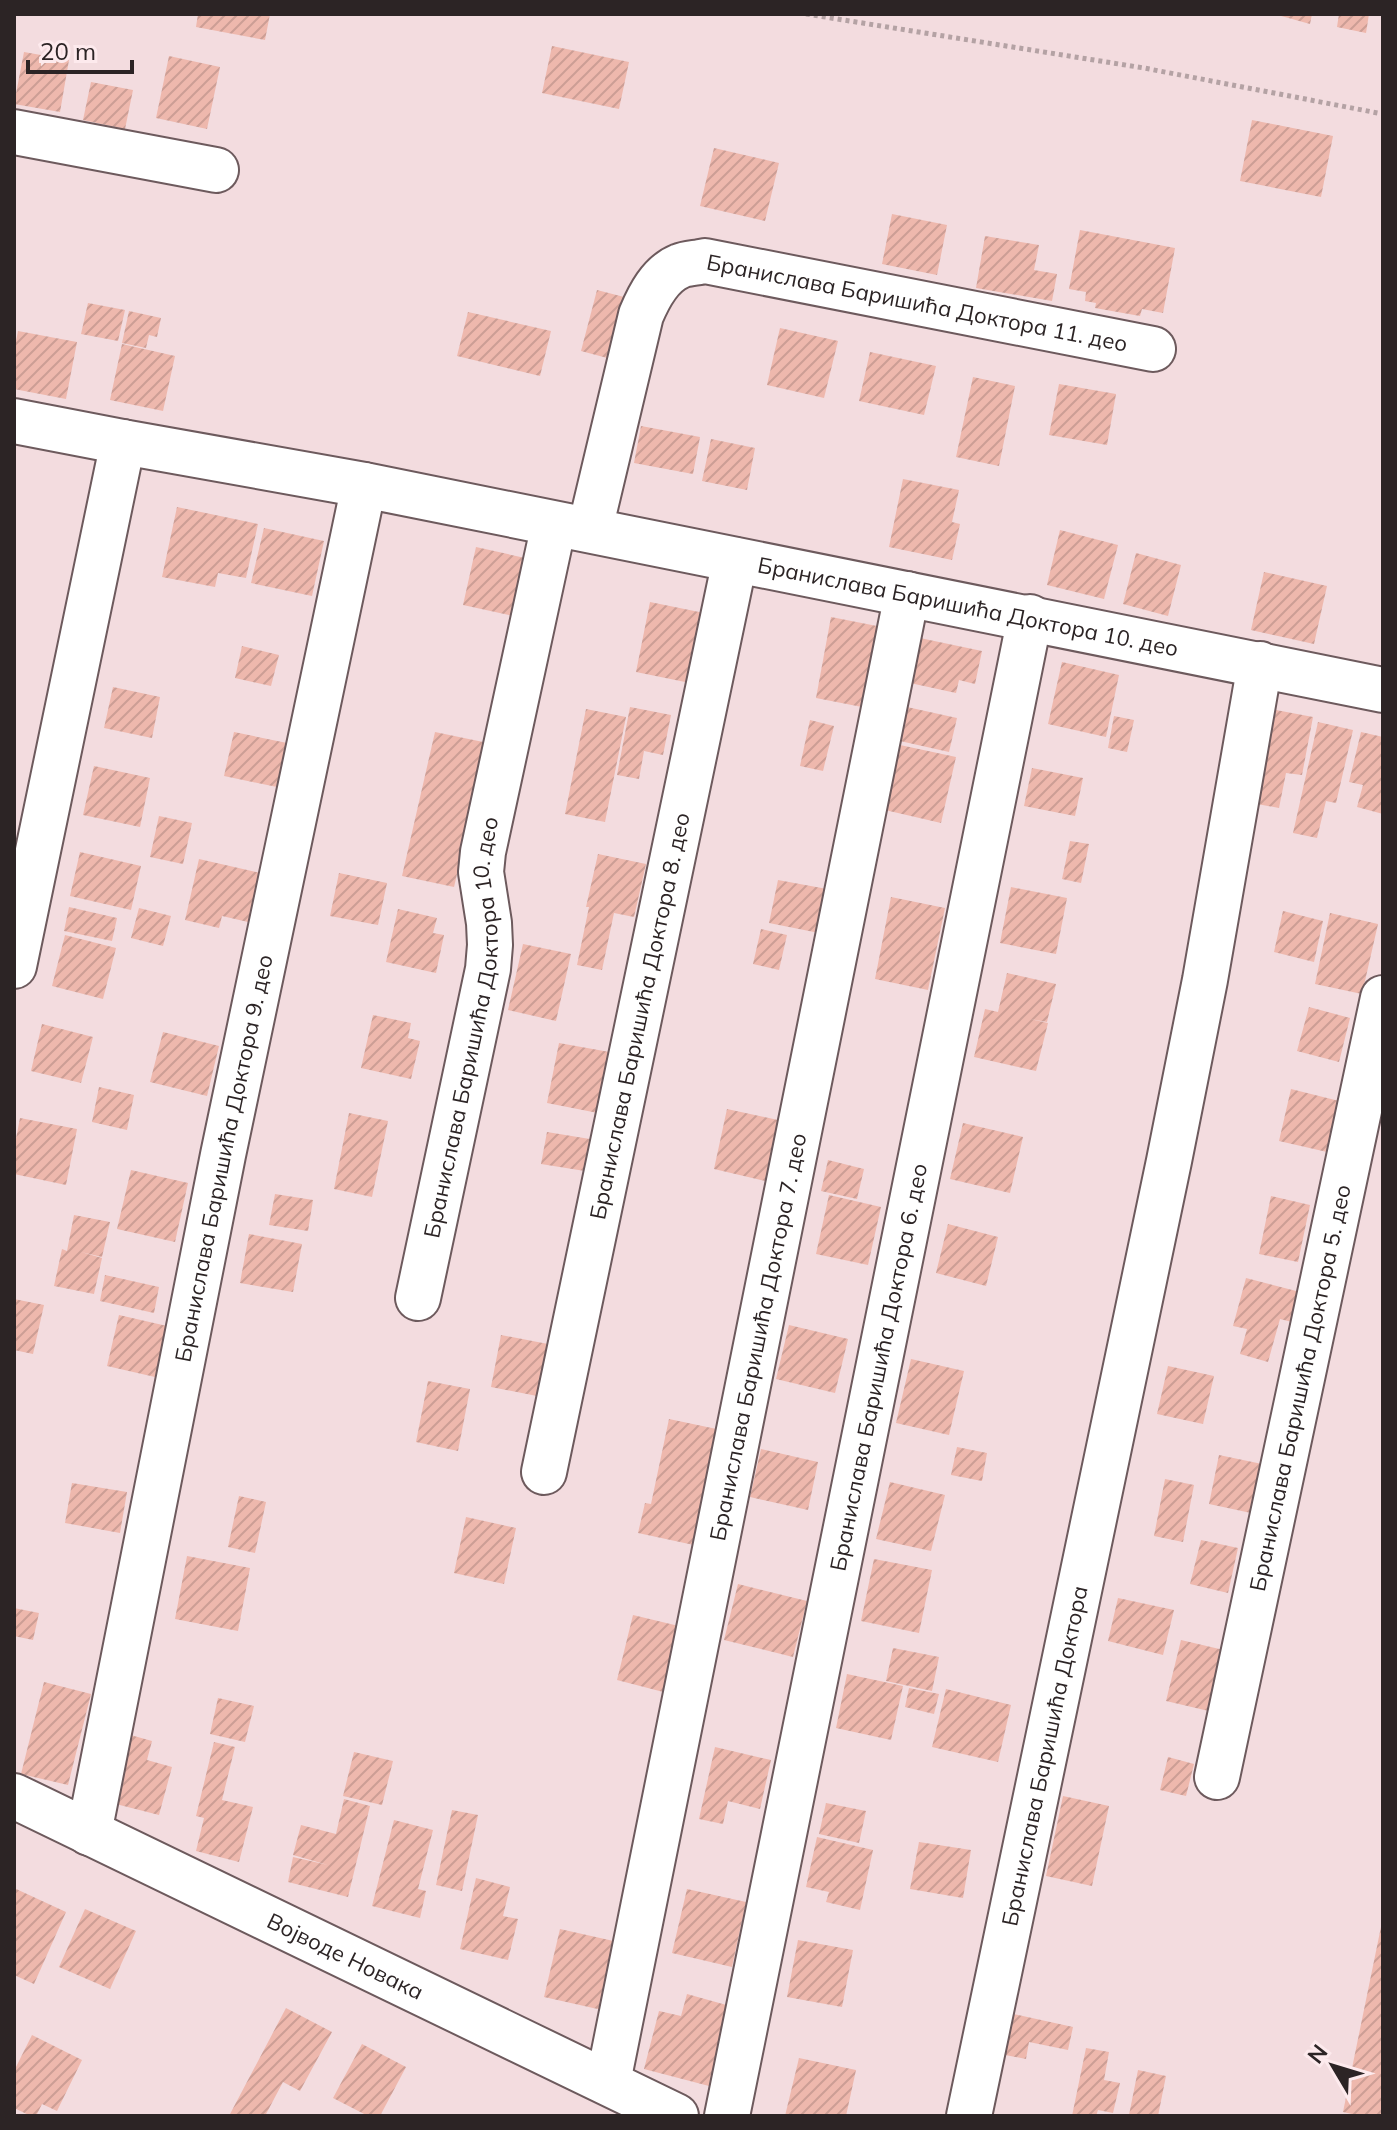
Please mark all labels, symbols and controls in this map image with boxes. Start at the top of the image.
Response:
scale bar [28,24,132,74]
text: 20 m [40,36,96,66]
street label: Бранислава Баришића Доктора 11. део [704,248,1130,358]
street label: Бранислава Баришића Доктора 10. део [755,551,1181,662]
street label: Бранислава Баришића Доктора 8. део [583,810,696,1222]
street label: Бранислава Баришића Доктора 10. део [417,814,504,1240]
street label: Бранислава Баришића Доктора 9. део [168,952,279,1364]
street label: Бранислава Баришића Доктора 7. део [703,1131,812,1543]
street label: Бранислава Баришића Доктора 6. део [824,1161,933,1573]
street label: Бранислава Баришића Доктора 5. део [1243,1182,1357,1594]
street label: Бранислава Баришића Доктора [995,1583,1094,1929]
street label: Војводе Новака [263,1906,428,2006]
north arrow [1293,2026,1373,2106]
text: N [1301,2039,1333,2069]

